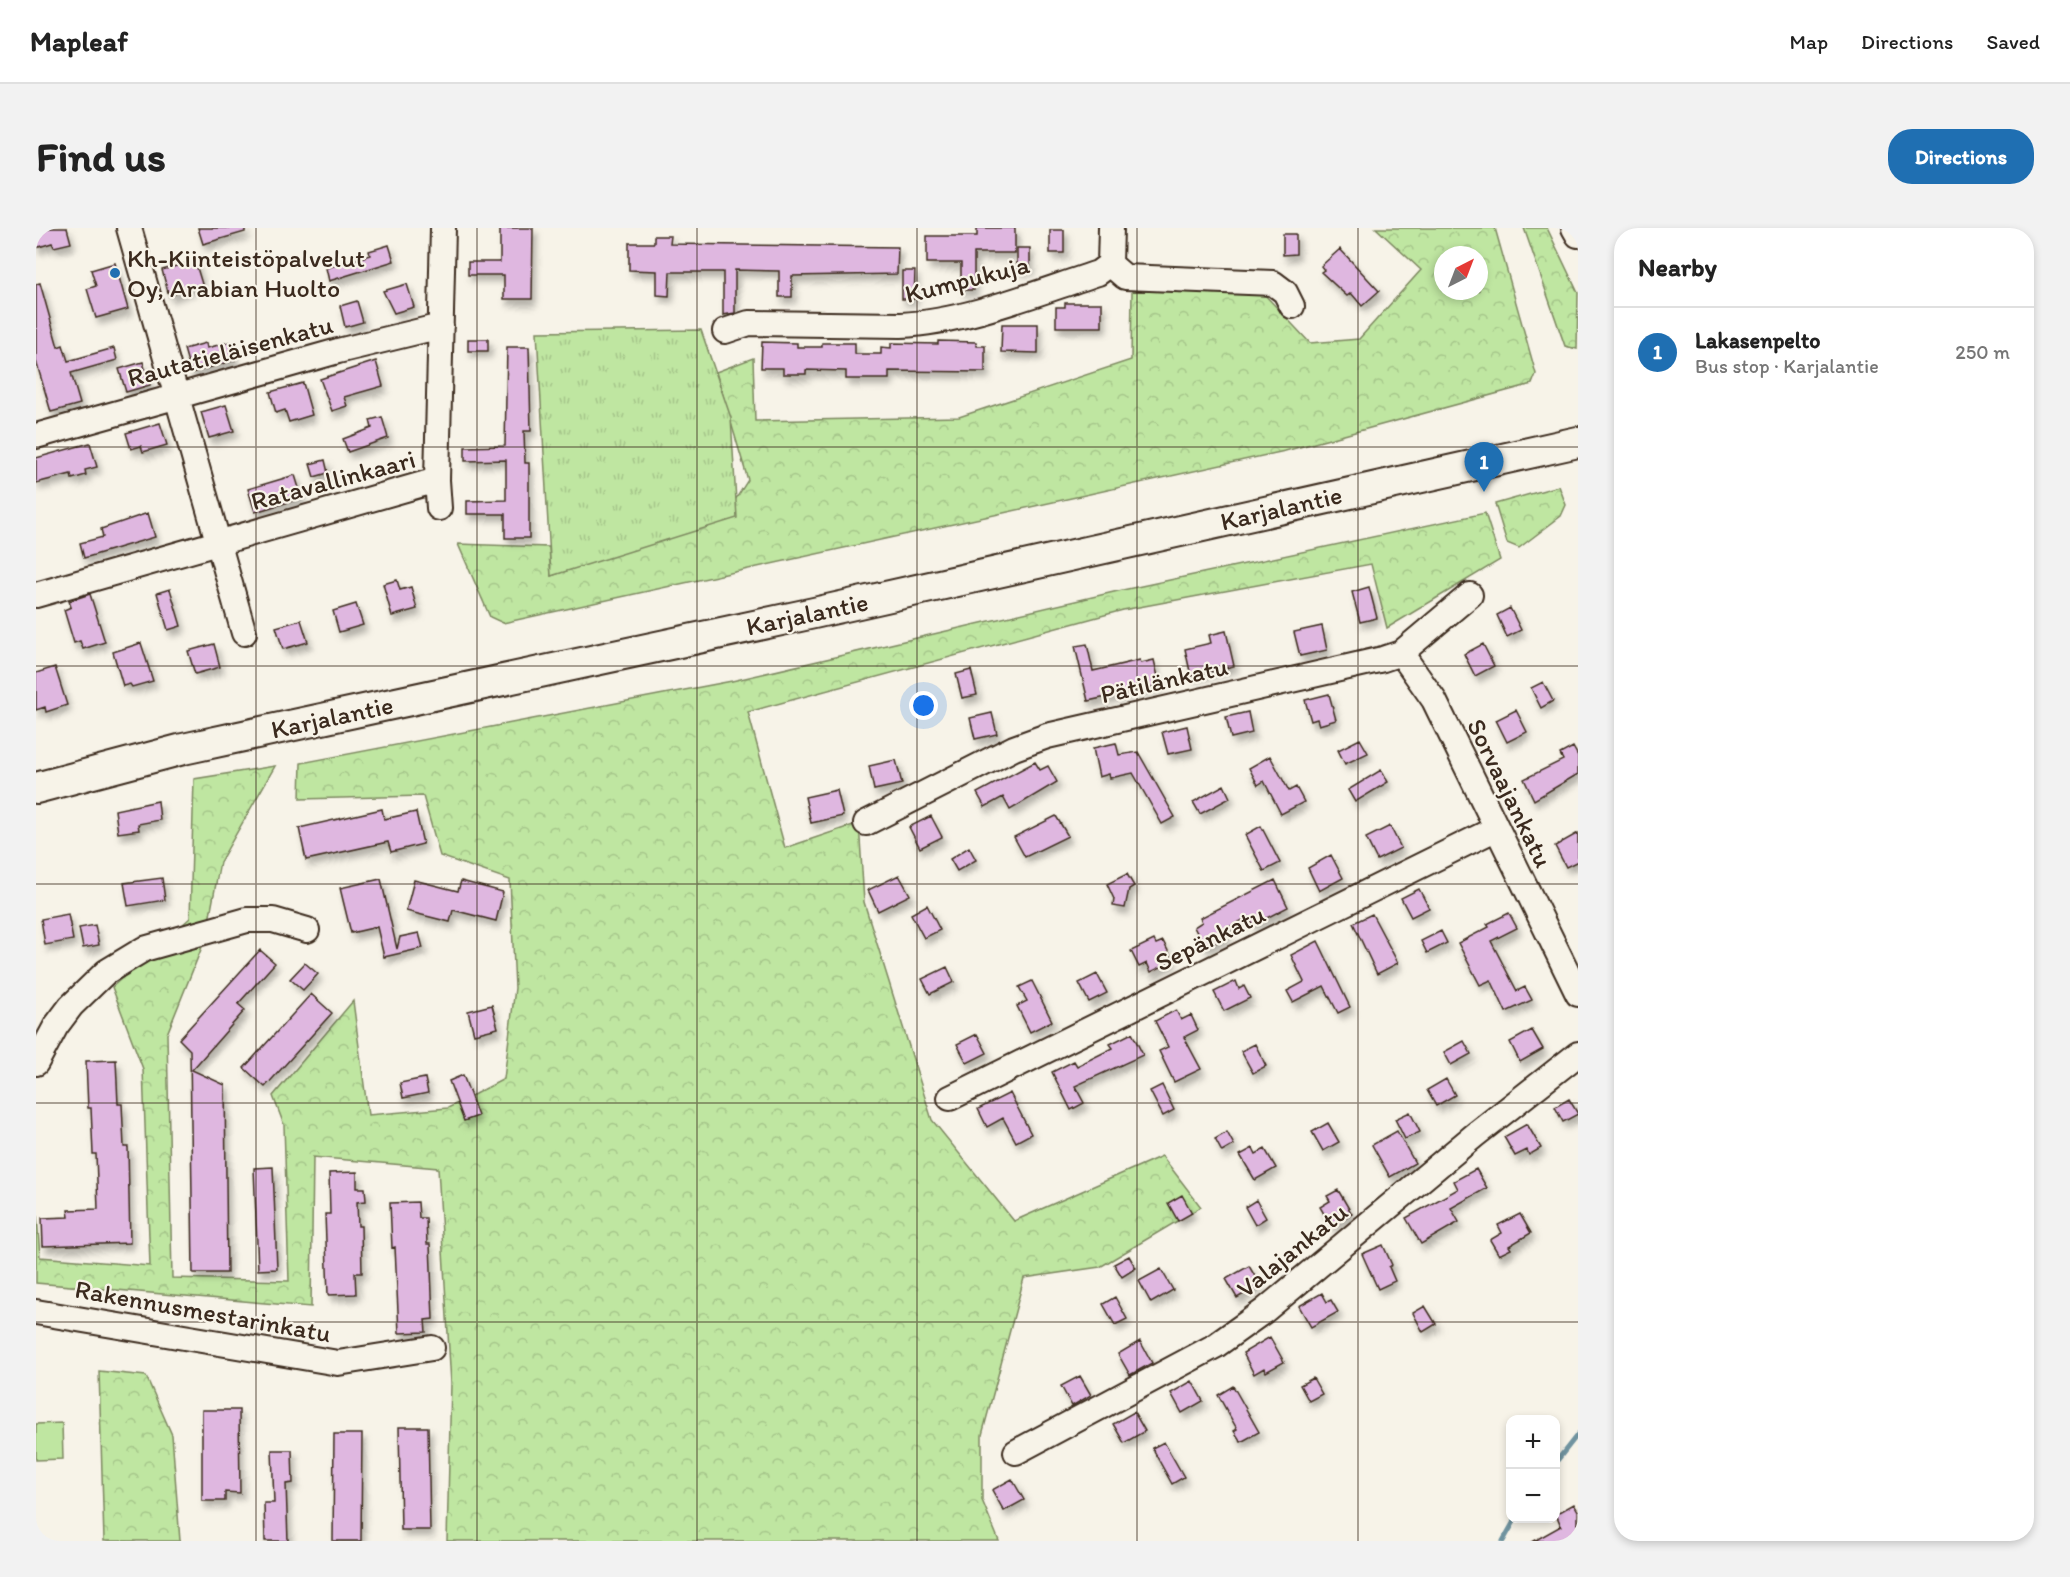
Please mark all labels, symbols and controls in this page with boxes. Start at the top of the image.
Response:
text: Mapleaf [30,24,128,58]
text: Map [1790,29,1828,54]
text: Directions [1861,29,1953,54]
text: Saved [1986,29,2040,54]
button: Directions [1888,129,2034,184]
text: Find us [36,131,166,182]
place label: Kh-Kiinteistöpalvelut Oy, Arabian Huolto [127,242,365,304]
north arrow [1434,246,1488,300]
street label: Kumpukuja [901,248,1033,310]
text: Nearby [1638,251,1717,283]
marker: Kh-Kiinteistöpalvelut Oy, Arabian Huolto [108,266,122,280]
street label: Rautatieläisenkatu [124,308,336,394]
text: Lakasenpelto [1695,327,1820,354]
text: 1 [1653,340,1662,364]
text: 250 m [1955,340,2010,364]
text: Bus stop · Karjalantie [1695,354,1879,378]
pin: 1 [1464,442,1504,492]
street label: Ratavallinkaari [247,443,419,517]
street label: Karjalantie [1217,478,1345,538]
street label: Karjalantie [743,585,871,643]
street label: Pätilänkatu [1097,650,1231,710]
street label: Karjalantie [268,688,396,746]
your location [909,691,938,720]
street label: Sorvaajankatu [1460,713,1560,873]
street label: Sepänkatu [1150,898,1270,978]
street label: Valajankatu [1230,1196,1354,1304]
street label: Rakennusmestarinkatu [73,1273,333,1349]
map controls [1506,1415,1560,1523]
button: + [1506,1415,1560,1469]
button: − [1506,1469,1560,1523]

